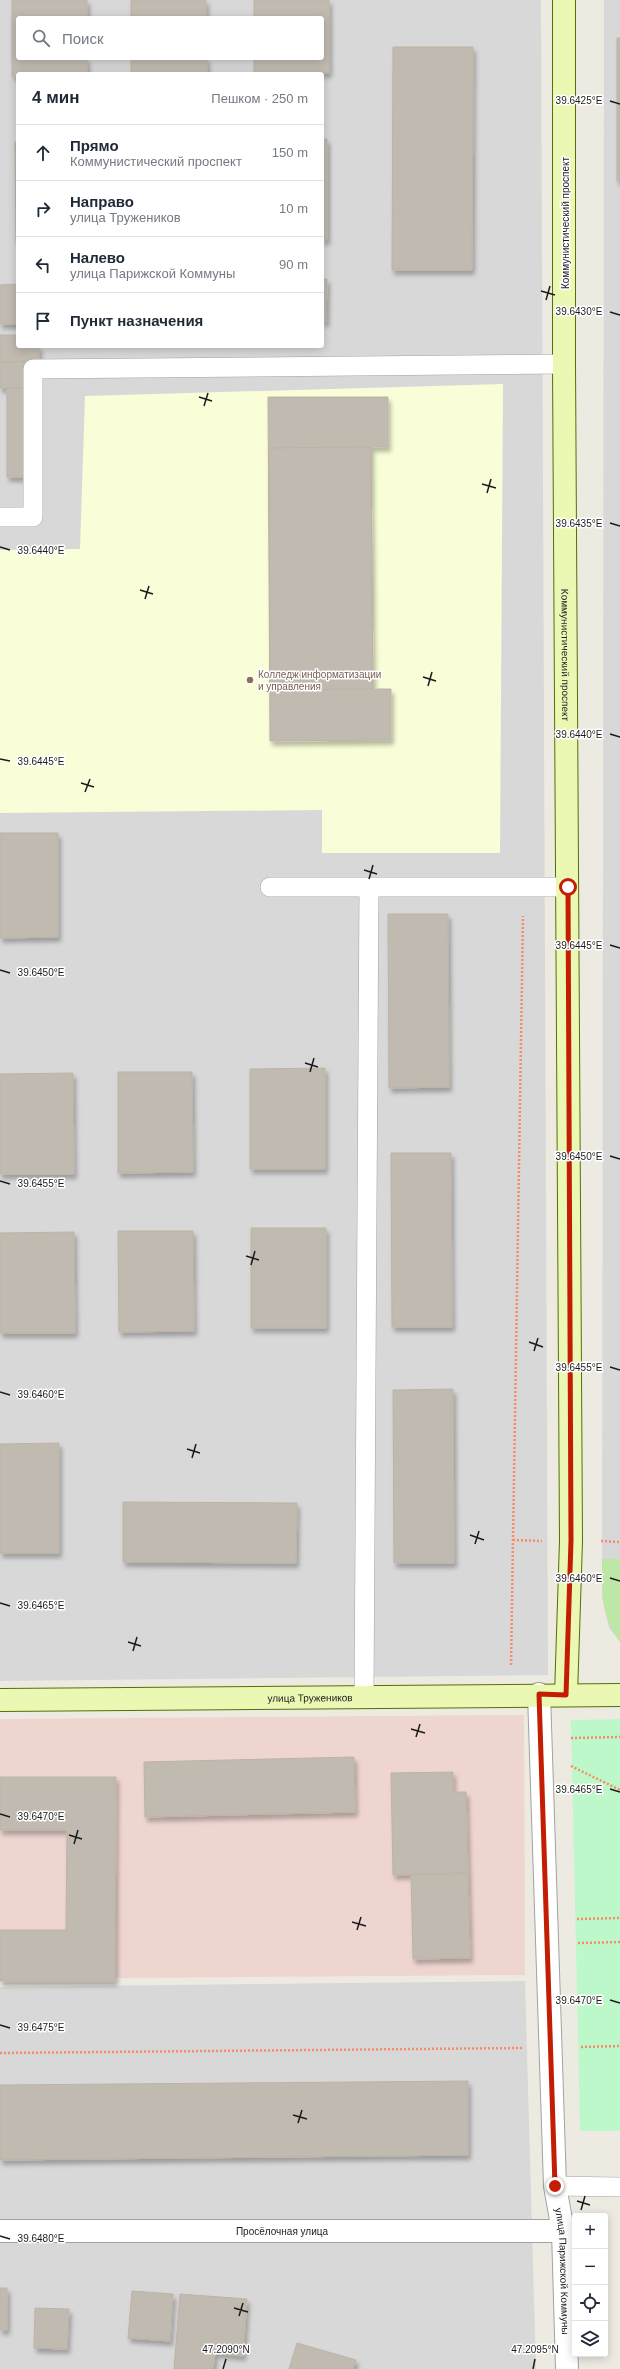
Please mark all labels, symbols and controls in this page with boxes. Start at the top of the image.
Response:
search box [16,16,324,60]
icon: search [30,27,52,49]
text: Поиск [62,30,104,47]
text: 4 мин [32,88,79,107]
text: Пешком · 250 m [211,91,308,106]
text: 39.6425°E [556,95,603,106]
text: Прямо [70,137,119,154]
icon: ahead [32,142,54,164]
text: 150 m [272,145,308,160]
text: Коммунистический проспект [70,154,242,169]
street label: Коммунистический проспект [560,156,571,289]
text: Направо [70,193,134,210]
icon: right [32,198,54,220]
text: 10 m [279,201,308,216]
text: улица Тружеников [70,210,181,225]
text: Налево [70,249,125,266]
icon: left [32,254,54,276]
text: 90 m [279,257,308,272]
text: улица Парижской Коммуны [70,266,235,281]
text: 39.6430°E [556,306,603,317]
icon: arrive [32,310,54,332]
text: Пункт назначения [70,312,203,329]
text: 39.6435°E [556,518,603,529]
text: 39.6440°E [18,545,65,556]
street label: Коммунистический проспект [559,589,571,722]
place label: Колледж информатизации и управления [258,669,381,692]
marker: Колледж информатизации и управления [245,675,255,685]
text: 39.6440°E [556,729,603,740]
text: 39.6445°E [18,756,65,767]
route start [559,878,577,896]
text: 39.6445°E [556,940,603,951]
text: 39.6450°E [18,967,65,978]
text: 39.6450°E [556,1151,603,1162]
text: 39.6455°E [18,1178,65,1189]
text: 39.6455°E [556,1362,603,1373]
text: 39.6460°E [18,1389,65,1400]
text: 39.6460°E [556,1573,603,1584]
text: 39.6465°E [18,1600,65,1611]
street label: улица Тружеников [267,1692,353,1704]
text: 39.6465°E [556,1784,603,1795]
text: 39.6470°E [18,1811,65,1822]
text: 39.6470°E [556,1995,603,2006]
text: 39.6475°E [18,2022,65,2033]
route end [546,2177,564,2195]
street label: улица Парижской Коммуны [553,2207,571,2335]
map controls [572,2213,608,2357]
button: + [572,2213,608,2249]
street label: Просёлочная улица [236,2226,329,2237]
text: 39.6480°E [18,2233,65,2244]
button: − [572,2249,608,2285]
button: locate [572,2285,608,2321]
button: layers [572,2321,608,2357]
text: 47.2090°N [202,2344,250,2355]
text: 47.2095°N [511,2344,559,2355]

